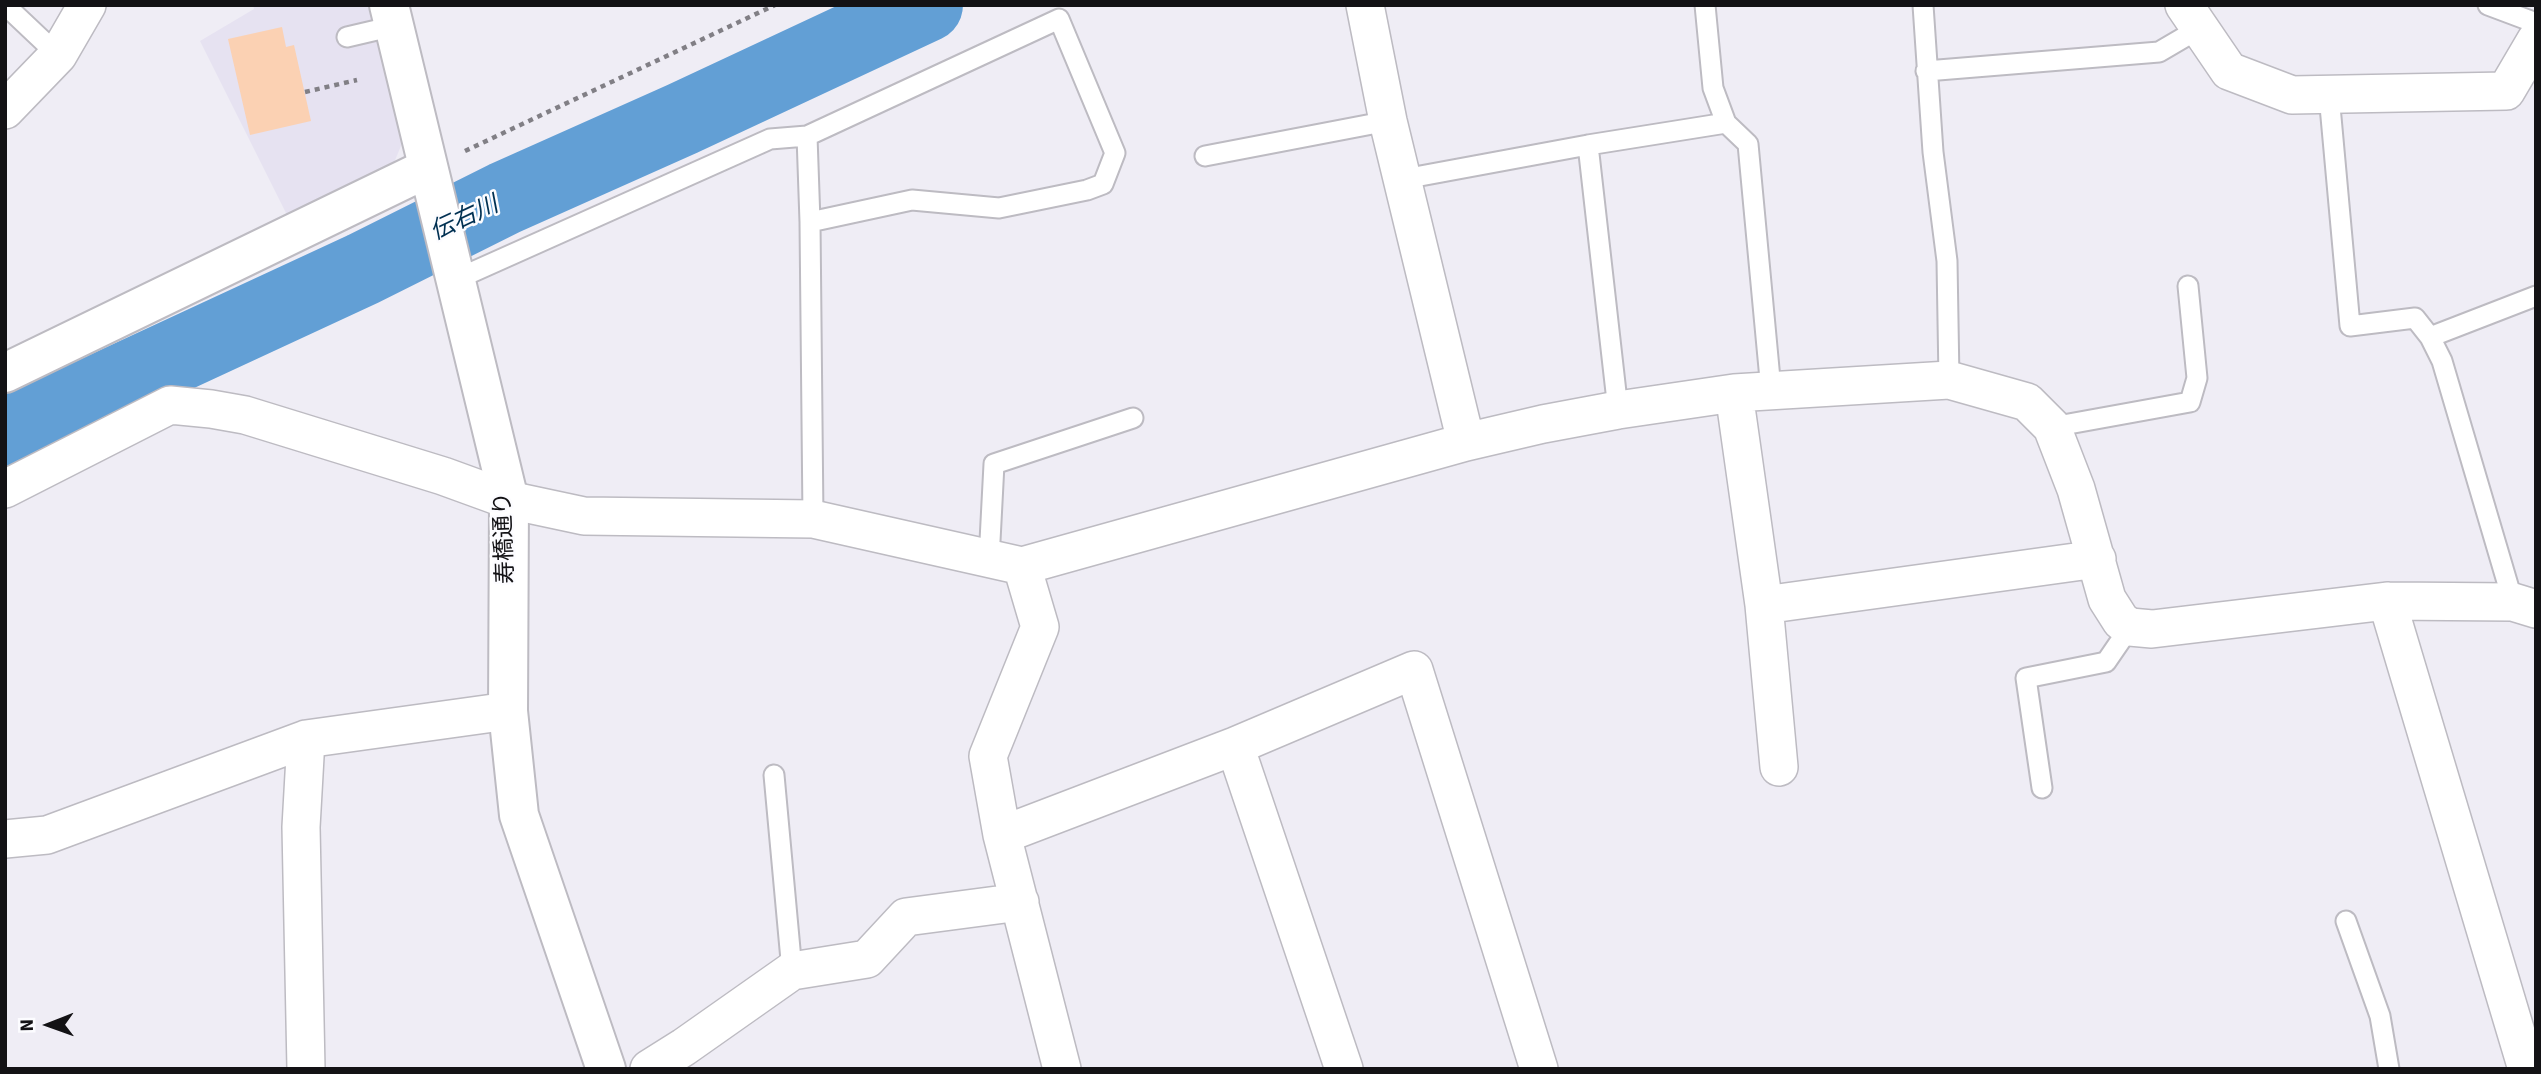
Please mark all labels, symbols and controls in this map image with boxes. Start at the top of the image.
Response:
water label: 伝右川 [426,192,504,248]
street label: 寿橋通り [491,492,521,584]
north arrow [14,990,84,1060]
text: N [14,1019,41,1032]

